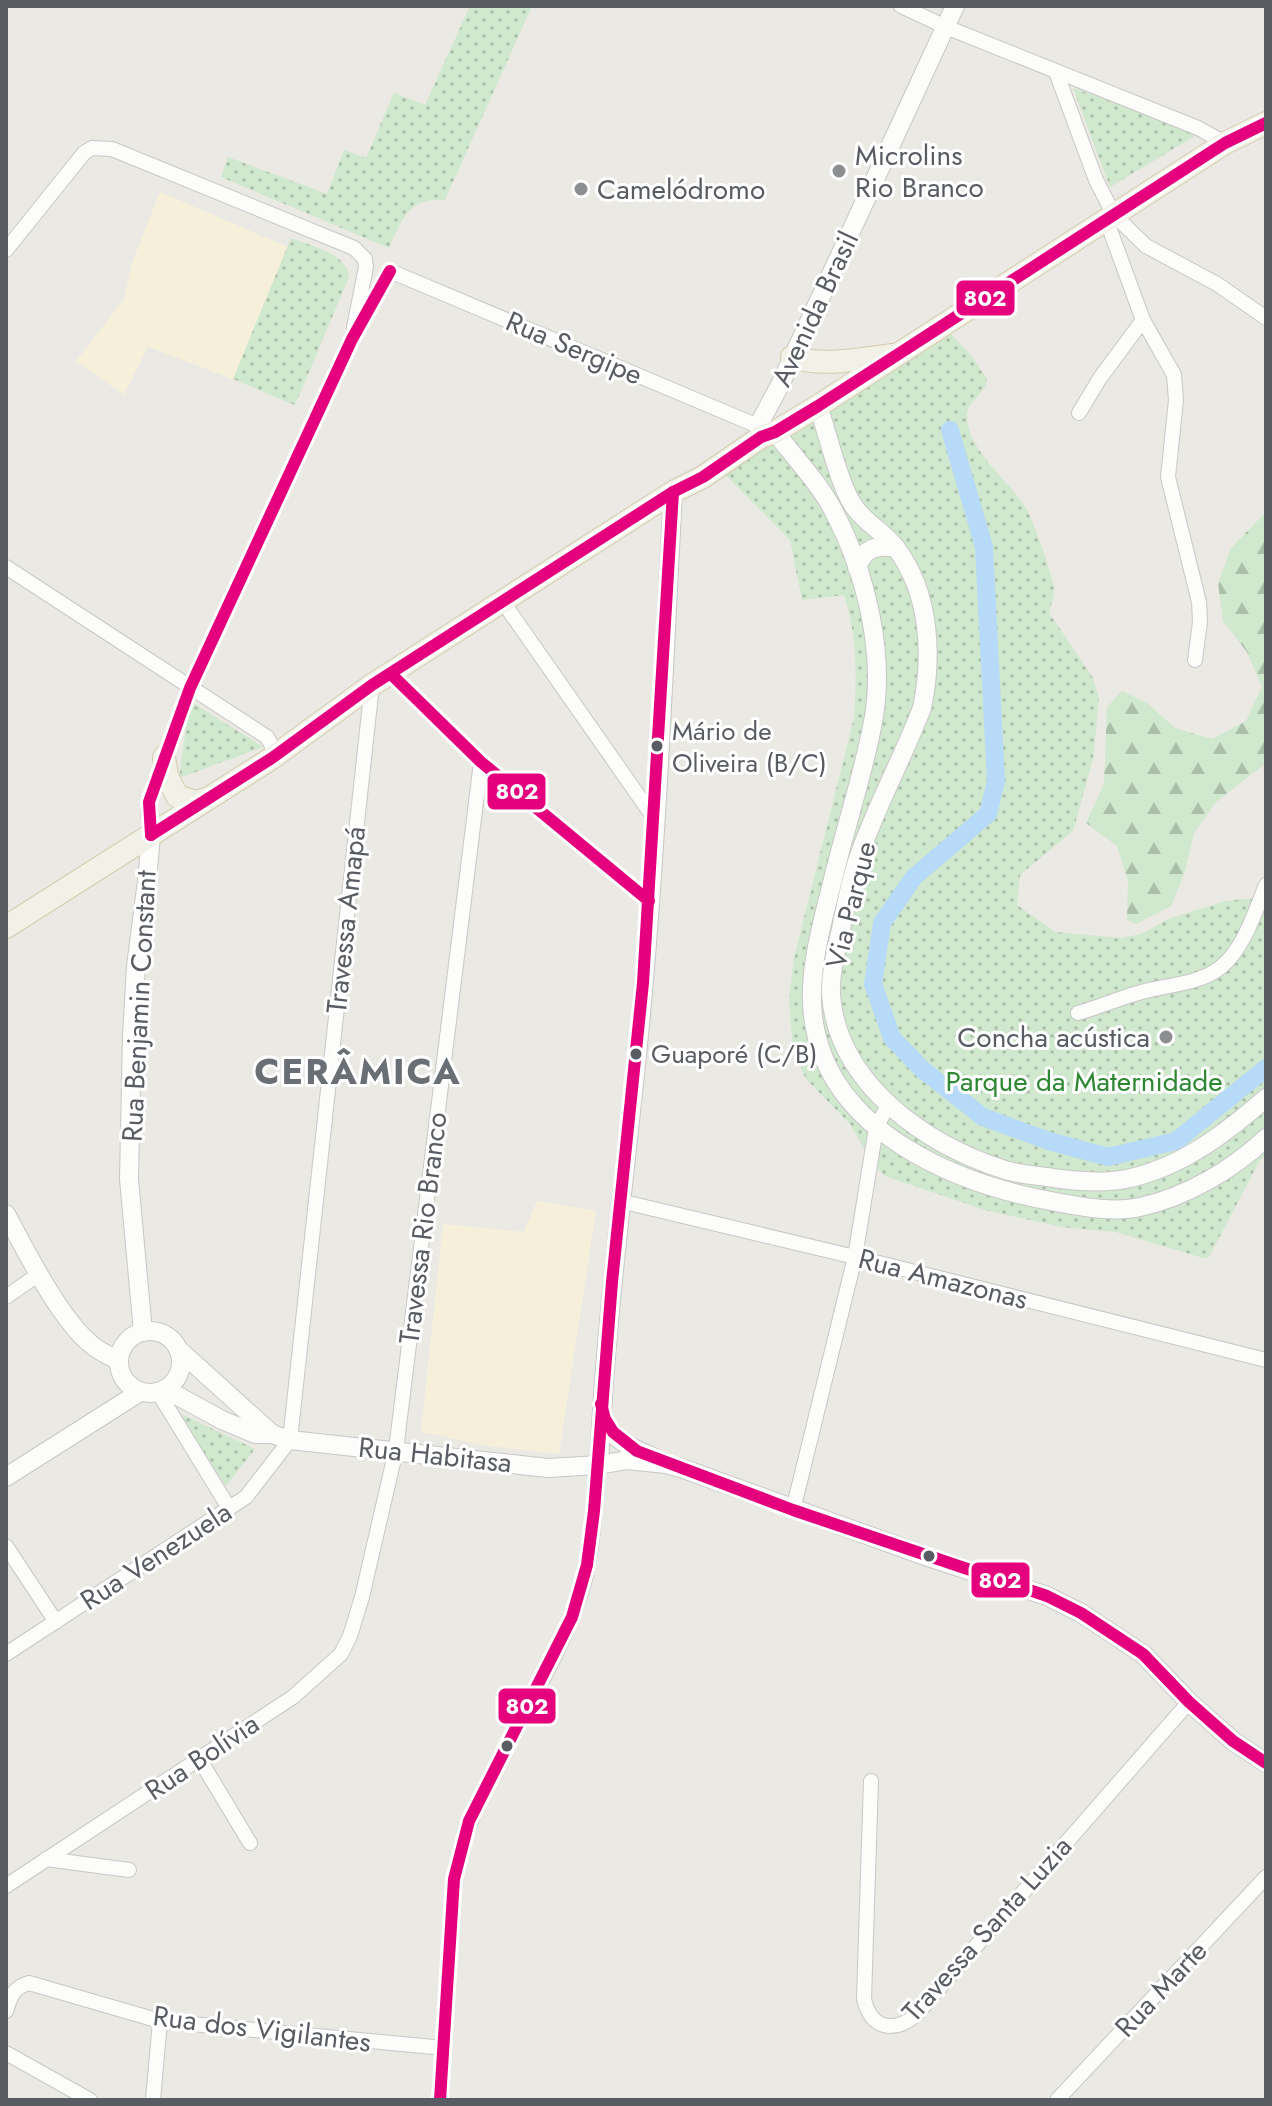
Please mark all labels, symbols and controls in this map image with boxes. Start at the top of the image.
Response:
place label: Microlins Rio Branco [855,135,984,208]
marker: Microlins Rio Branco [830,162,848,180]
place label: Camelódromo [597,169,765,210]
marker: Camelódromo [572,180,590,198]
street label: Avenida Brasil [761,225,869,393]
line badge: 802 [955,279,1016,317]
text: 802 [964,282,1006,314]
street label: Rua Sergipe [499,301,649,395]
place label: Mário de Oliveira (B/C) [672,712,827,782]
marker: Mário de Oliveira (B/C) [649,738,665,754]
line badge: 802 [486,772,547,811]
text: 802 [496,775,538,807]
street label: Travessa Amapá [316,824,376,1016]
street label: Via Parque [815,837,887,973]
street label: Rua Benjamin Constant [111,869,167,1143]
place label: Concha acústica [957,1017,1150,1058]
marker: Concha acústica [1157,1028,1175,1046]
place label: Guaporé (C/B) [651,1035,817,1073]
district label: CERÂMICA [254,1045,462,1097]
marker: Guaporé (C/B) [628,1046,644,1062]
park label: Parque da Maternidade [945,1061,1223,1102]
street label: Travessa Rio Branco [388,1110,458,1346]
street label: Rua Amazonas [854,1238,1032,1320]
street label: Rua Habitasa [356,1427,514,1483]
street label: Rua Venezuela [72,1492,240,1620]
unlabelled marker [921,1548,937,1564]
line badge: 802 [970,1561,1031,1599]
text: 802 [979,1564,1021,1596]
line badge: 802 [497,1687,557,1725]
text: 802 [506,1690,548,1722]
street label: Rua Bolívia [137,1704,267,1810]
unlabelled marker [499,1738,515,1754]
street label: Travessa Santa Luzia [892,1827,1082,2031]
street label: Rua Marte [1105,1931,1217,2047]
street label: Rua dos Vigilantes [151,1995,373,2063]

